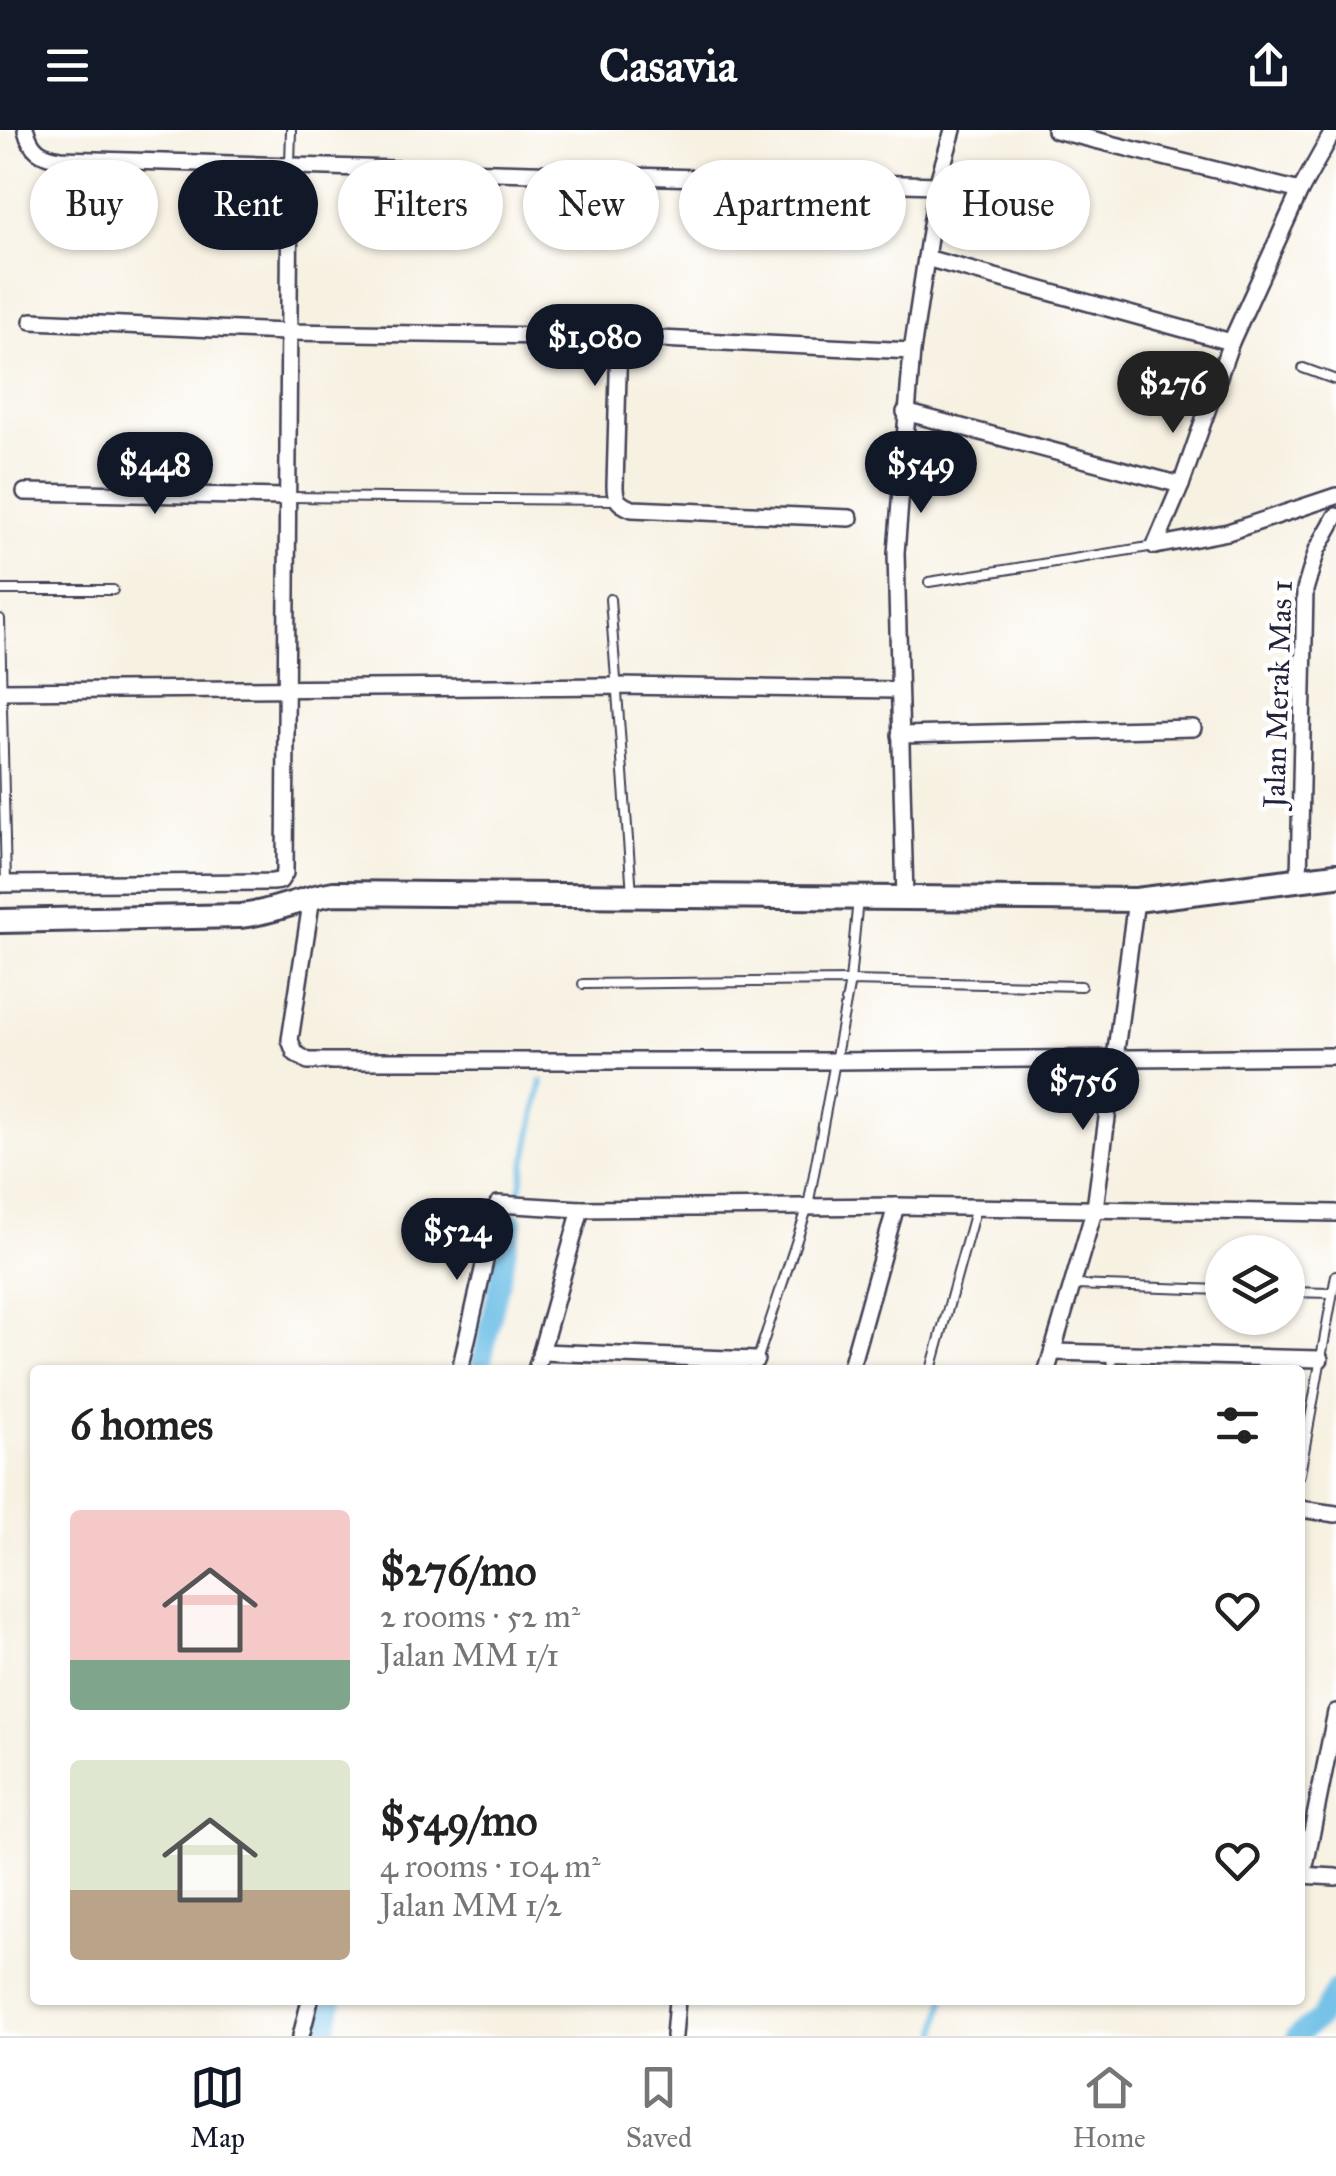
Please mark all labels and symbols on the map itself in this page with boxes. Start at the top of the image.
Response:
pin: $1,080 [514,304,676,389]
pin: $276 [1114,351,1232,436]
pin: $549 [862,431,980,516]
pin: $448 [96,432,214,517]
street label: Jalan Merak Mas 1 [1256,580,1300,811]
pin: $756 [1024,1048,1142,1133]
pin: $524 [398,1198,516,1283]

